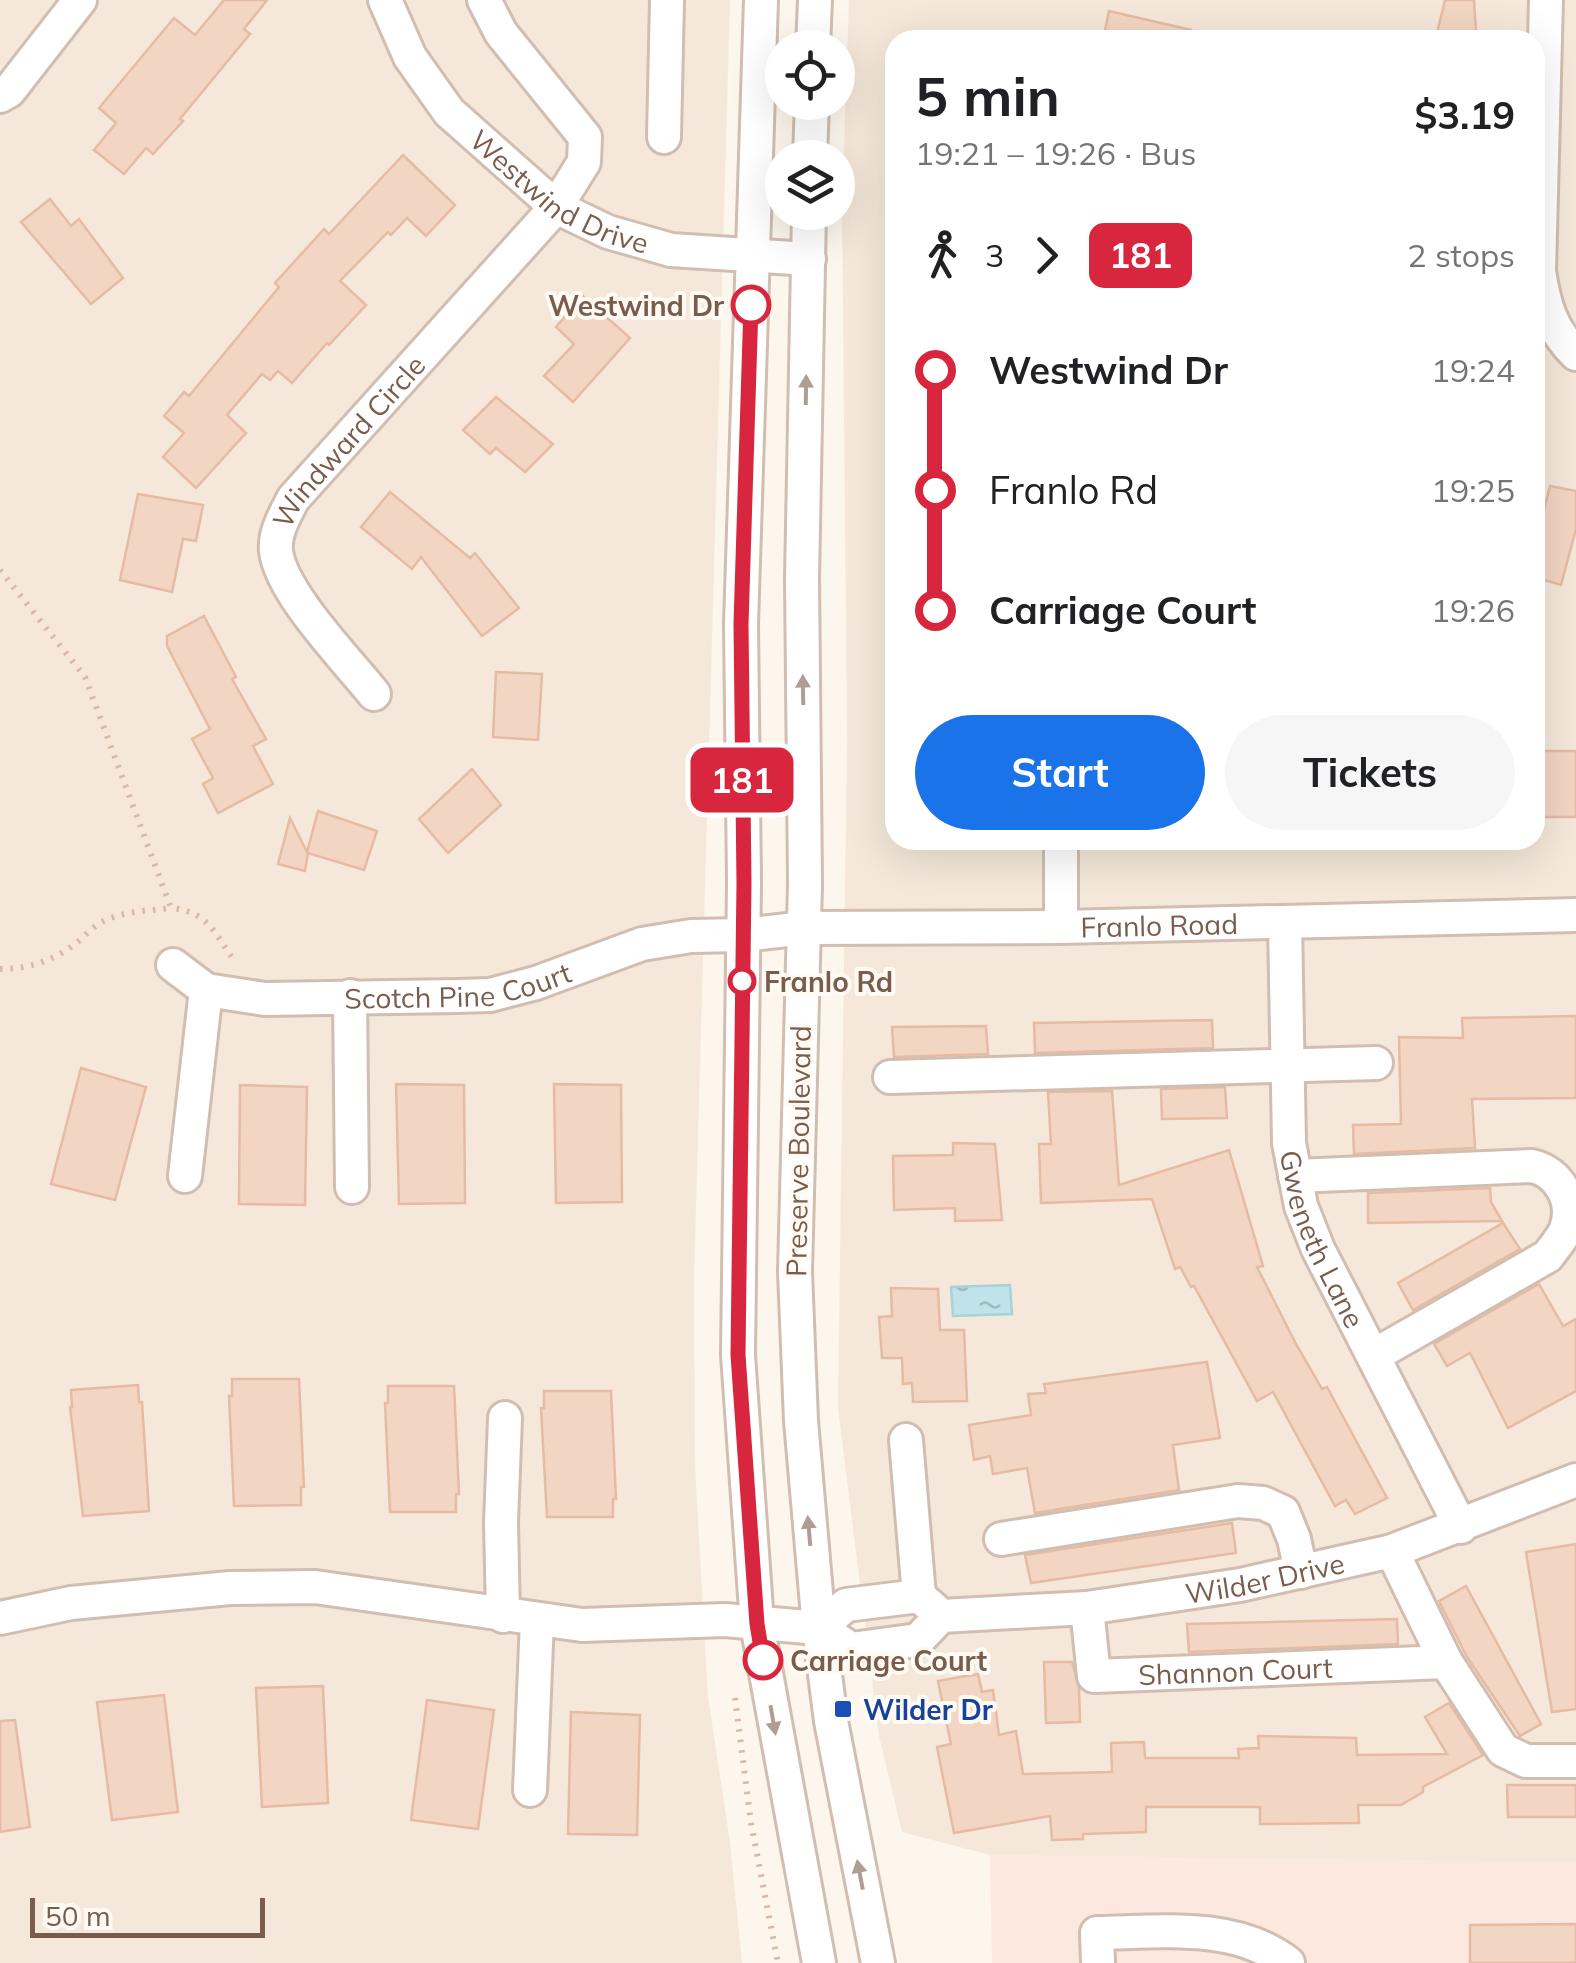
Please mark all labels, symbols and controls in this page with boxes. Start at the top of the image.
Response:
map controls [765,30,855,230]
button: locate [765,30,855,120]
text: 5 min [915,61,1060,130]
text: $3.19 [1414,91,1515,139]
street label: Westwind Drive [463,122,653,260]
text: 19:21 – 19:26 · Bus [915,133,1196,173]
button: layers [765,140,855,230]
icon: walk [915,228,970,283]
icon: forward [1019,228,1074,283]
text: 181 [1109,233,1172,277]
text: 3 [985,235,1004,275]
text: 2 stops [1407,235,1515,275]
marker: Westwind Dr [732,286,770,324]
place label: Westwind Dr [548,288,724,323]
text: Westwind Dr [989,346,1228,394]
street label: Windward Circle [264,347,432,533]
text: 19:24 [1431,350,1515,390]
one-way arrow [798,374,814,405]
text: Franlo Rd [989,466,1158,514]
text: 19:25 [1431,470,1515,510]
text: Carriage Court [989,586,1256,634]
text: 19:26 [1431,590,1515,630]
one-way arrow [795,674,811,706]
button: Start [915,715,1205,830]
button: Tickets [1225,715,1515,830]
line badge: 181 [684,748,800,812]
text: 181 [710,758,774,802]
street label: Franlo Road [1080,905,1238,944]
street label: Scotch Pine Court [344,954,576,1015]
place label: Franlo Rd [764,964,893,999]
marker: Franlo Rd [729,968,755,994]
street label: Preserve Boulevard [778,1025,818,1277]
street label: Gweneth Lane [1273,1147,1373,1333]
one-way arrow [801,1515,817,1547]
street label: Wilder Drive [1183,1545,1348,1611]
marker: Carriage Court [744,1641,782,1679]
place label: Carriage Court [790,1643,987,1678]
street label: Shannon Court [1138,1649,1333,1692]
place label: Wilder Dr [863,1692,993,1727]
marker: Wilder Dr [832,1698,854,1720]
one-way arrow [766,1705,781,1736]
one-way arrow [852,1859,867,1890]
scale bar [30,1893,265,1938]
text: 50 m [45,1898,111,1933]

